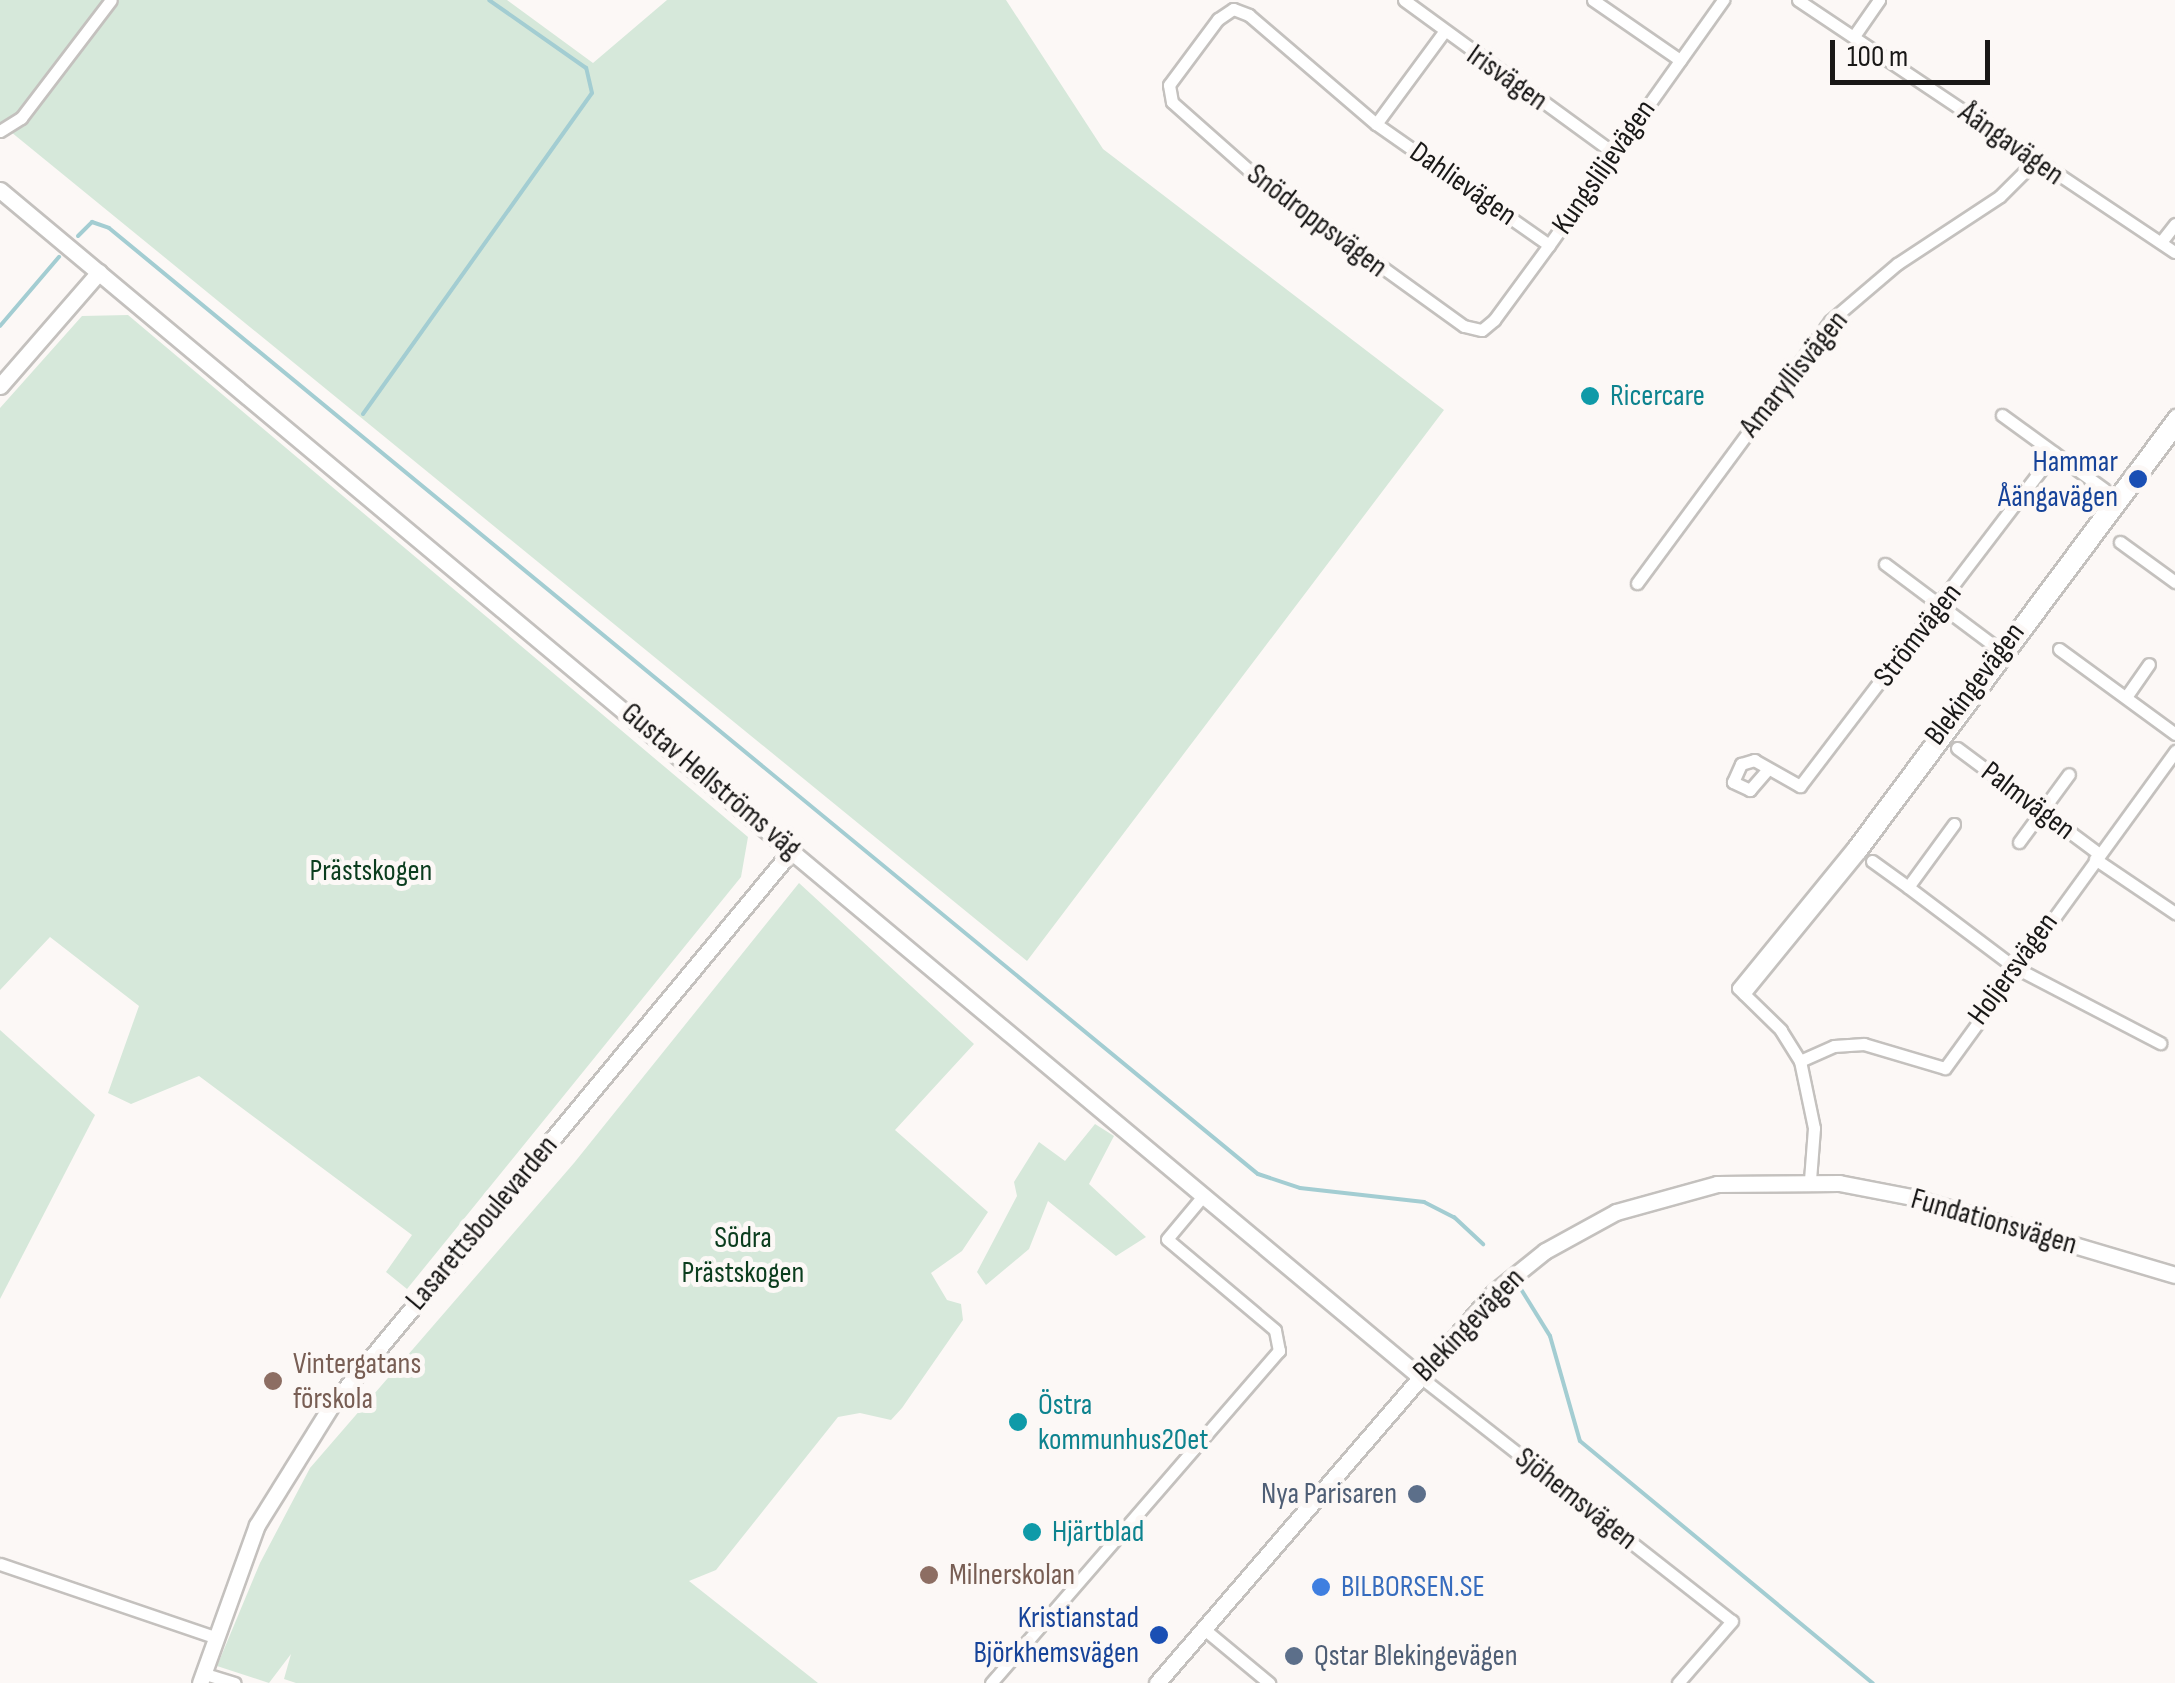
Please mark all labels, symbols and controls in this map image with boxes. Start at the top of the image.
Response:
scale bar [1835,20,1995,82]
street label: Irisvägen [1460,37,1554,119]
text: 100 m [1847,39,1908,75]
street label: Kungsliljevägen [1545,93,1663,241]
street label: Åängavägen [1952,95,2070,193]
street label: Dahlievägen [1403,134,1523,234]
street label: Snödroppsvägen [1240,157,1394,285]
street label: Amaryllisvägen [1732,304,1856,444]
place label: Ricercare [1610,378,1705,414]
marker: Ricercare [1579,385,1601,407]
place label: Hammar Åängavägen [1998,444,2118,514]
marker: Hammar Åängavägen [2127,468,2149,490]
street label: Strömvägen [1867,576,1969,694]
street label: Blekingevägen [1917,616,2033,752]
street label: Gustav Hellströms väg [614,695,808,867]
street label: Palmvägen [1974,754,2082,848]
park label: Prästskogen [310,853,432,889]
street label: Holjersvägen [1960,906,2066,1032]
street label: Lasarettsboulevarden [399,1128,565,1318]
street label: Fundationsvägen [1907,1181,2081,1263]
park label: Södra Prästskogen [682,1220,804,1290]
street label: Blekingevägen [1406,1261,1532,1389]
place label: Vintergatans förskola [293,1346,421,1416]
marker: Vintergatans förskola [262,1370,284,1392]
place label: Östra kommunhus20et [1038,1387,1208,1458]
marker: Östra kommunhus20et [1007,1411,1029,1433]
street label: Sjöhemsvägen [1508,1440,1644,1558]
place label: Nya Parisaren [1261,1476,1397,1512]
marker: Nya Parisaren [1406,1483,1428,1505]
place label: Hjärtblad [1052,1514,1144,1550]
marker: Hjärtblad [1021,1521,1043,1543]
place label: Milnerskolan [949,1557,1075,1593]
marker: Milnerskolan [918,1564,940,1586]
place label: BILBORSEN.SE [1341,1569,1485,1605]
marker: BILBORSEN.SE [1310,1576,1332,1598]
place label: Kristianstad Björkhemsvägen [973,1600,1139,1670]
marker: Kristianstad Björkhemsvägen [1148,1624,1170,1646]
place label: Qstar Blekingevägen [1314,1638,1518,1674]
marker: Qstar Blekingevägen [1283,1645,1305,1667]

